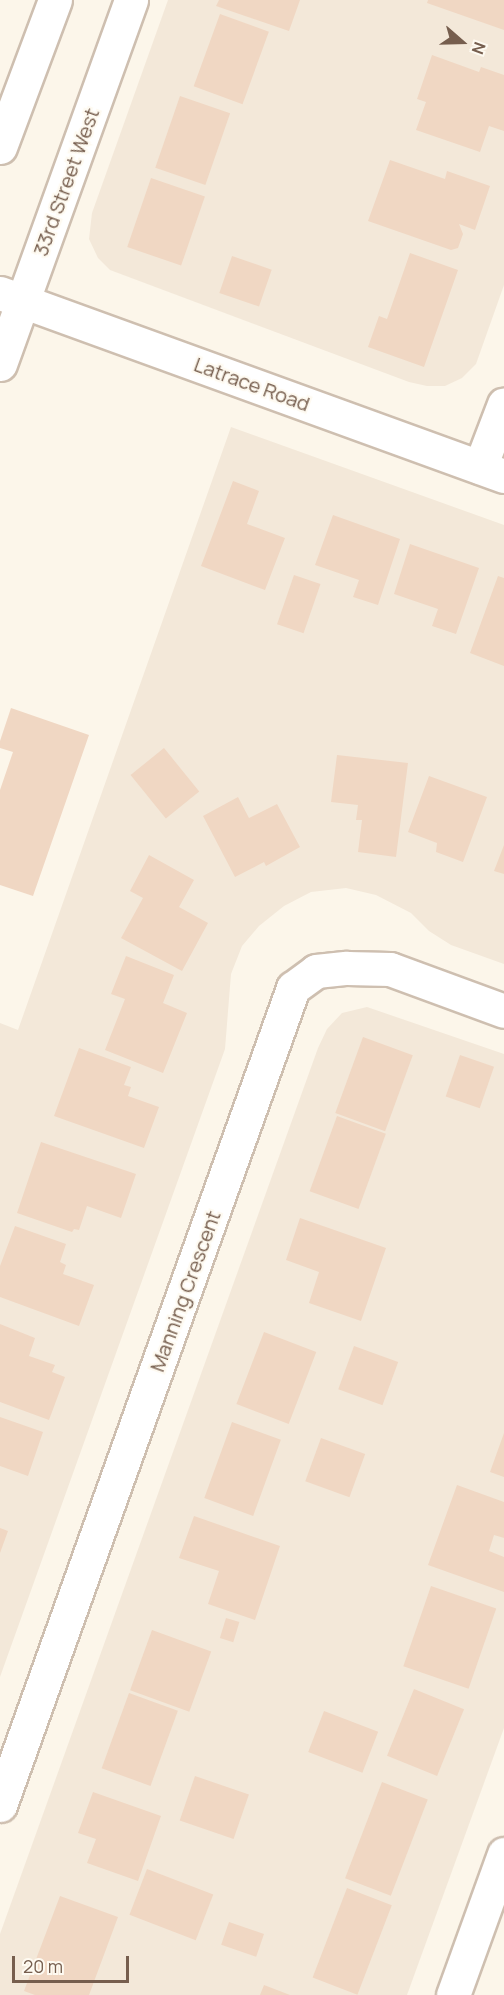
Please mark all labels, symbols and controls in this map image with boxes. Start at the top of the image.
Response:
north arrow [432,12,492,72]
text: N [467,39,491,57]
street label: 33rd Street West [28,105,104,259]
street label: Latrace Road [191,352,313,416]
street label: Manning Crescent [145,1207,225,1375]
scale bar [15,1944,132,1982]
text: 20 m [23,1954,63,1978]

